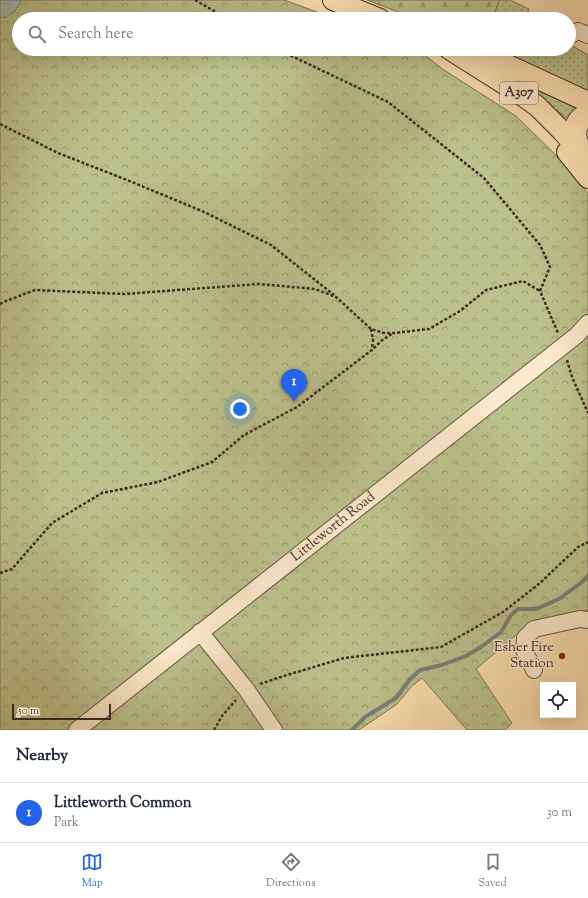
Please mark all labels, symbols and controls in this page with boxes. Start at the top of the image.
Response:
search box [12,12,576,56]
icon: search [26,23,48,45]
text: Search here [58,24,133,45]
road number: A307 [500,82,538,104]
pin: 1 [281,369,307,402]
your location [230,399,250,419]
street label: Littleworth Road [287,488,380,567]
place label: Esher Fire Station [494,638,554,674]
marker: Esher Fire Station [557,651,567,661]
map controls [540,682,576,718]
button: locate [540,682,576,718]
scale bar [12,702,111,721]
text: 50 m [18,703,39,719]
text: Nearby [16,744,68,768]
text: Littleworth Common [54,793,192,814]
text: 1 [27,804,31,822]
text: 30 m [546,804,572,822]
text: Park [54,814,79,832]
tab: Map [81,851,103,891]
tab: Directions [266,851,316,891]
tab: Saved [478,851,507,891]

